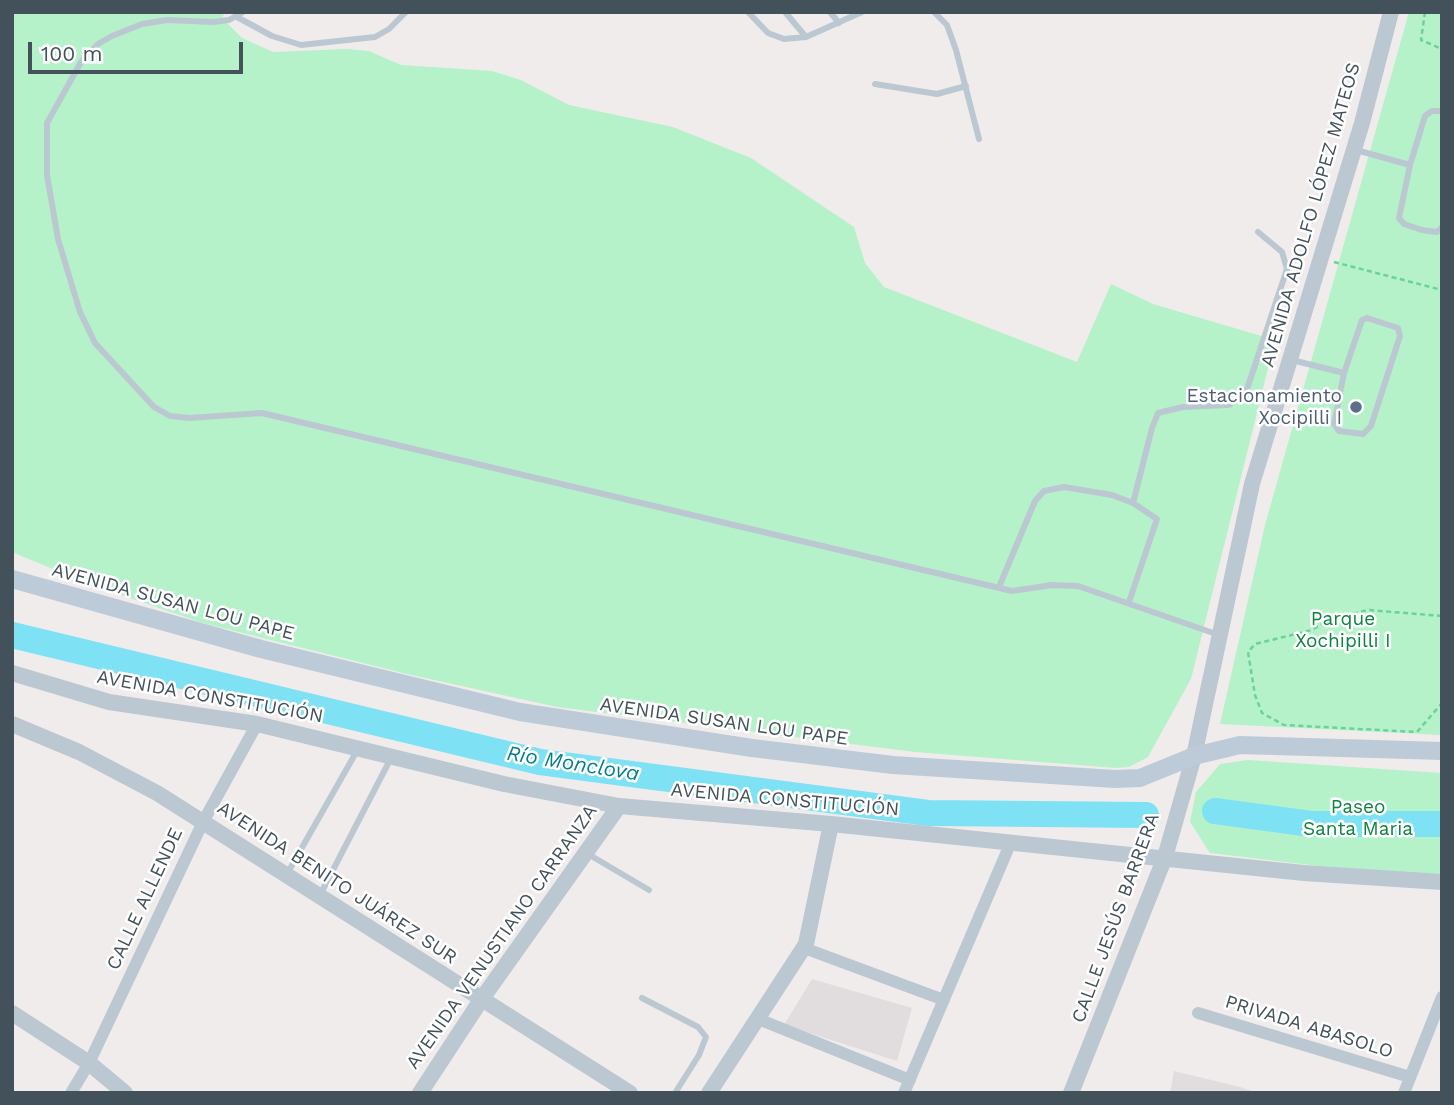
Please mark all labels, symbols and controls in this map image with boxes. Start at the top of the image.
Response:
scale bar [32,28,247,72]
text: 100 m [41,41,103,66]
street label: AVENIDA ADOLFO LÓPEZ MATEOS [1257,60,1365,370]
place label: Estacionamiento Xocipilli I [1186,385,1342,429]
marker: Estacionamiento Xocipilli I [1348,399,1364,415]
street label: AVENIDA SUSAN LOU PAPE [49,559,297,645]
park label: Parque Xochipilli I [1295,608,1391,652]
street label: AVENIDA CONSTITUCIÓN [95,666,325,728]
street label: AVENIDA SUSAN LOU PAPE [598,693,850,751]
water label: Río Monclova [505,741,641,787]
street label: AVENIDA CONSTITUCIÓN [670,779,900,821]
park label: Paseo Santa Maria [1303,796,1413,840]
street label: AVENIDA BENITO JUÁREZ SUR [213,797,461,969]
street label: AVENIDA VENUSTIANO CARRANZA [402,801,602,1073]
street label: CALLE JESÚS BARRERA [1067,810,1165,1026]
street label: CALLE ALLENDE [102,824,188,974]
street label: PRIVADA ABASOLO [1222,991,1396,1063]

